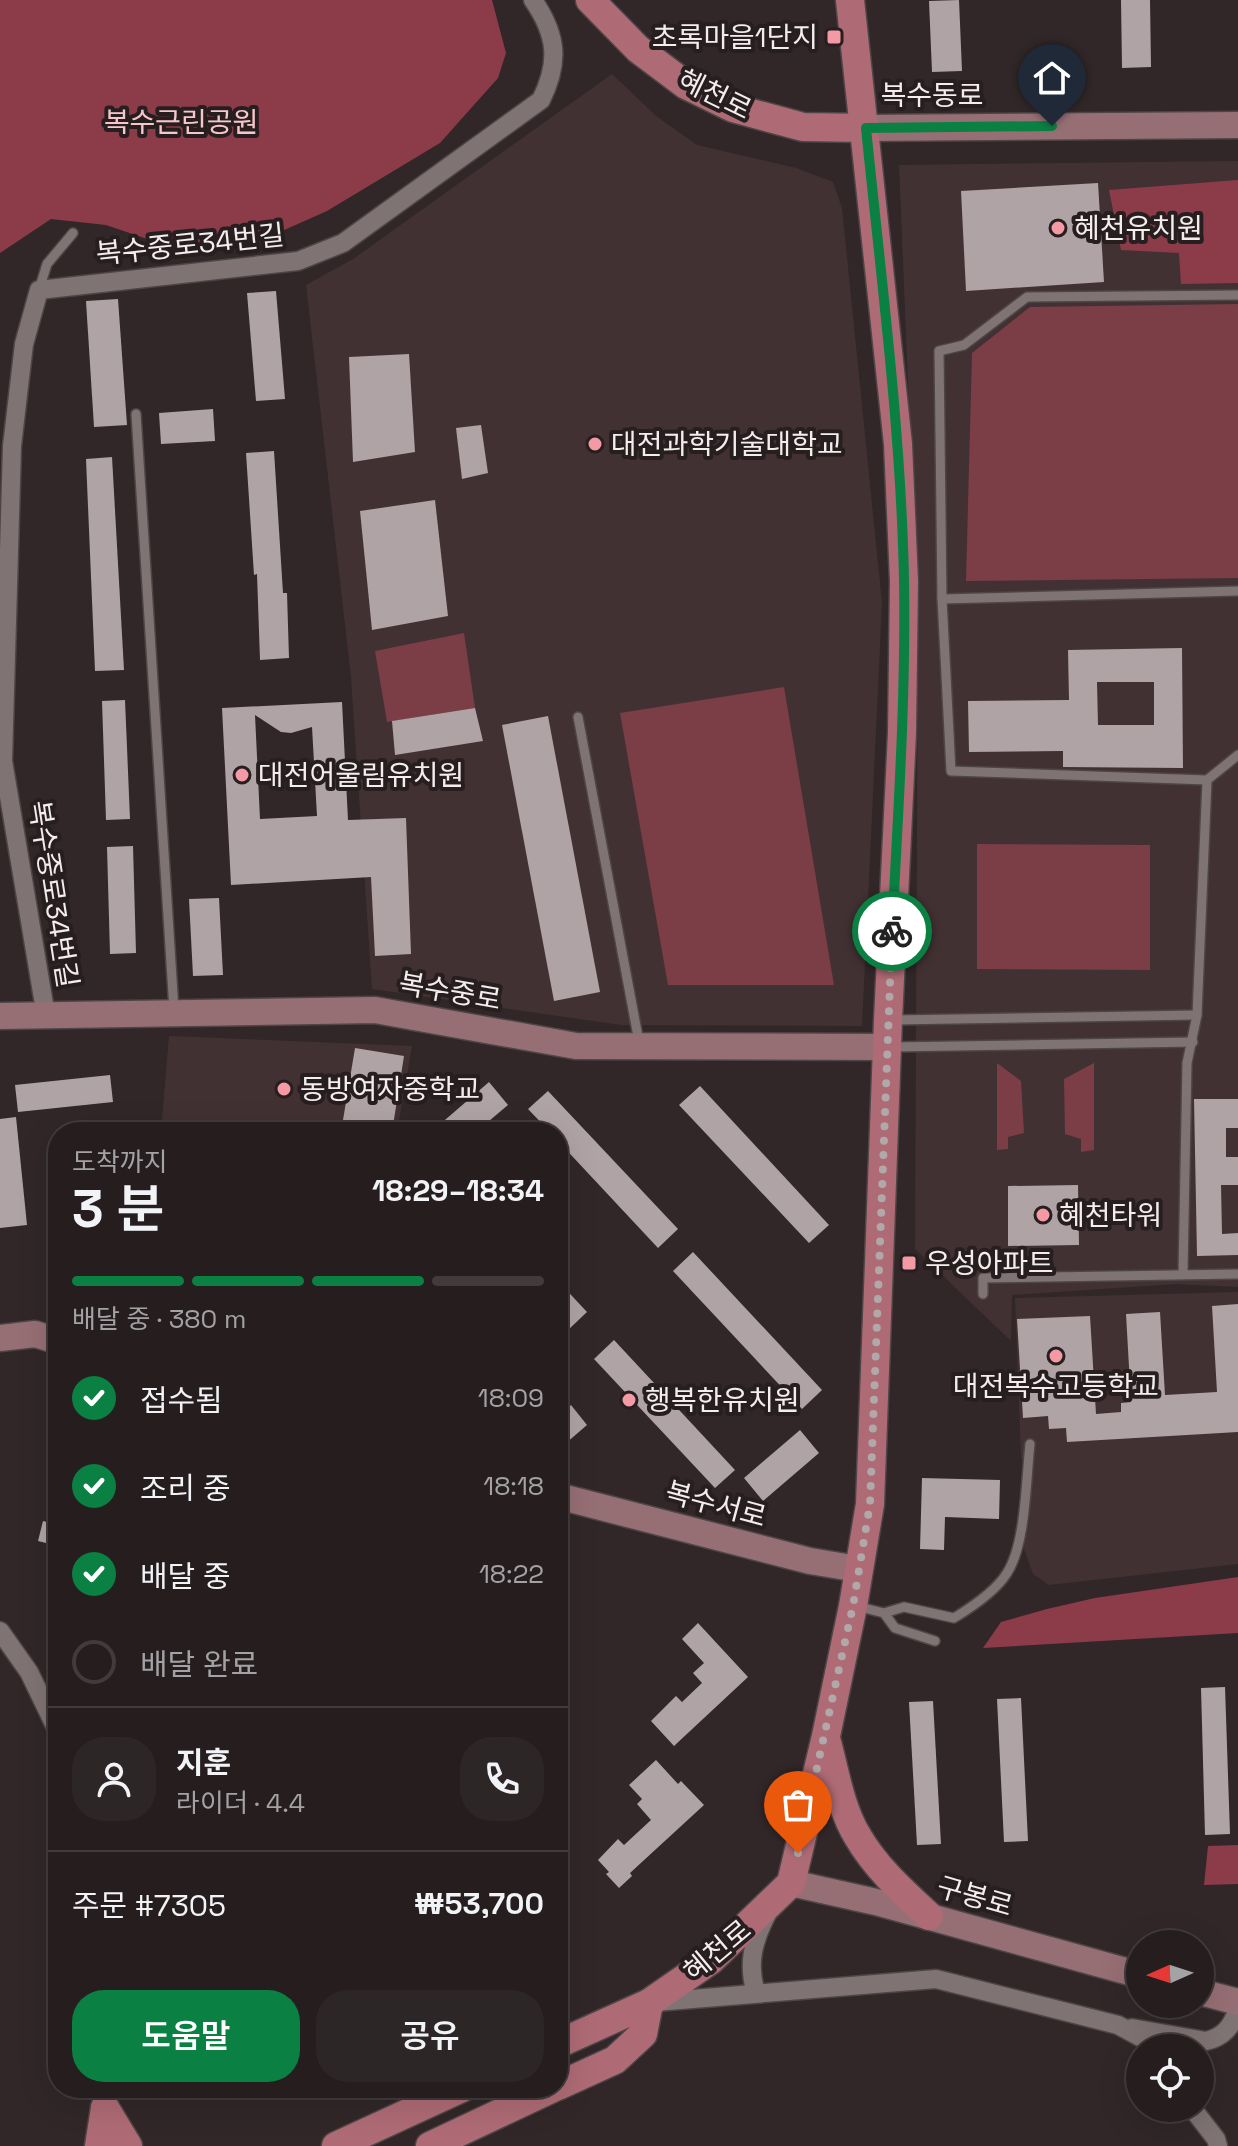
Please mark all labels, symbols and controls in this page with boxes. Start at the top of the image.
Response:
place label: 초록마을1단지 [652,19,818,55]
marker: 초록마을1단지 [825,28,843,46]
pin [1018,44,1086,126]
icon: home [1030,56,1074,100]
street label: 혜천로 [672,61,758,127]
street label: 복수동로 [880,77,984,113]
park label: 복수근린공원 [104,104,258,140]
place label: 혜천유치원 [1074,210,1203,246]
street label: 복수중로34번길 [94,216,286,272]
marker: 혜천유치원 [1049,219,1067,237]
place label: 대전과학기술대학교 [611,426,843,462]
marker: 대전과학기술대학교 [586,435,604,453]
place label: 대전어울림유치원 [258,757,464,793]
marker: 대전어울림유치원 [233,766,251,784]
street label: 복수중로34번길 [21,798,87,990]
courier [852,891,932,971]
icon: bike [870,909,914,953]
street label: 복수중로 [396,964,504,1018]
place label: 동방여자중학교 [300,1071,480,1107]
marker: 동방여자중학교 [275,1080,293,1098]
text: 도착까지 [72,1145,168,1179]
text: 18:29–18:34 [372,1171,544,1210]
text: 3 분 [72,1176,165,1242]
place label: 혜천타워 [1059,1197,1162,1233]
marker: 혜천타워 [1034,1206,1052,1224]
place label: 우성아파트 [925,1245,1054,1281]
marker: 우성아파트 [900,1254,918,1272]
text: 배달 중 · 380 m [72,1302,246,1336]
marker: 대전복수고등학교 [1047,1347,1065,1365]
place label: 대전복수고등학교 [953,1368,1159,1404]
icon: check [72,1376,116,1420]
text: 접수됨 [140,1381,223,1420]
text: 18:09 [478,1381,544,1415]
place label: 행복한유치원 [645,1382,800,1418]
marker: 행복한유치원 [620,1391,638,1409]
icon: check [72,1464,116,1508]
text: 조리 중 [140,1469,231,1508]
text: 18:18 [483,1469,544,1503]
street label: 복수서로 [662,1473,770,1535]
icon: check [72,1552,116,1596]
text: 배달 중 [140,1557,231,1596]
text: 18:22 [479,1557,544,1591]
text: 배달 완료 [140,1645,258,1684]
button: person [72,1737,156,1821]
button: phone [460,1737,544,1821]
text: 지훈 [176,1743,231,1782]
pin [764,1771,832,1853]
icon: bag [776,1783,820,1827]
text: 라이더 · 4.4 [176,1786,305,1820]
street label: 구봉로 [933,1868,1017,1924]
text: ₩53,700 [414,1884,544,1923]
text: 주문 #7305 [72,1886,226,1925]
street label: 혜천로 [676,1911,758,1989]
north arrow [1126,1930,1214,2018]
map controls [1126,1930,1214,2122]
button: 도움말 [72,1990,300,2082]
button: 공유 [316,1990,544,2082]
button: locate [1126,2034,1214,2122]

